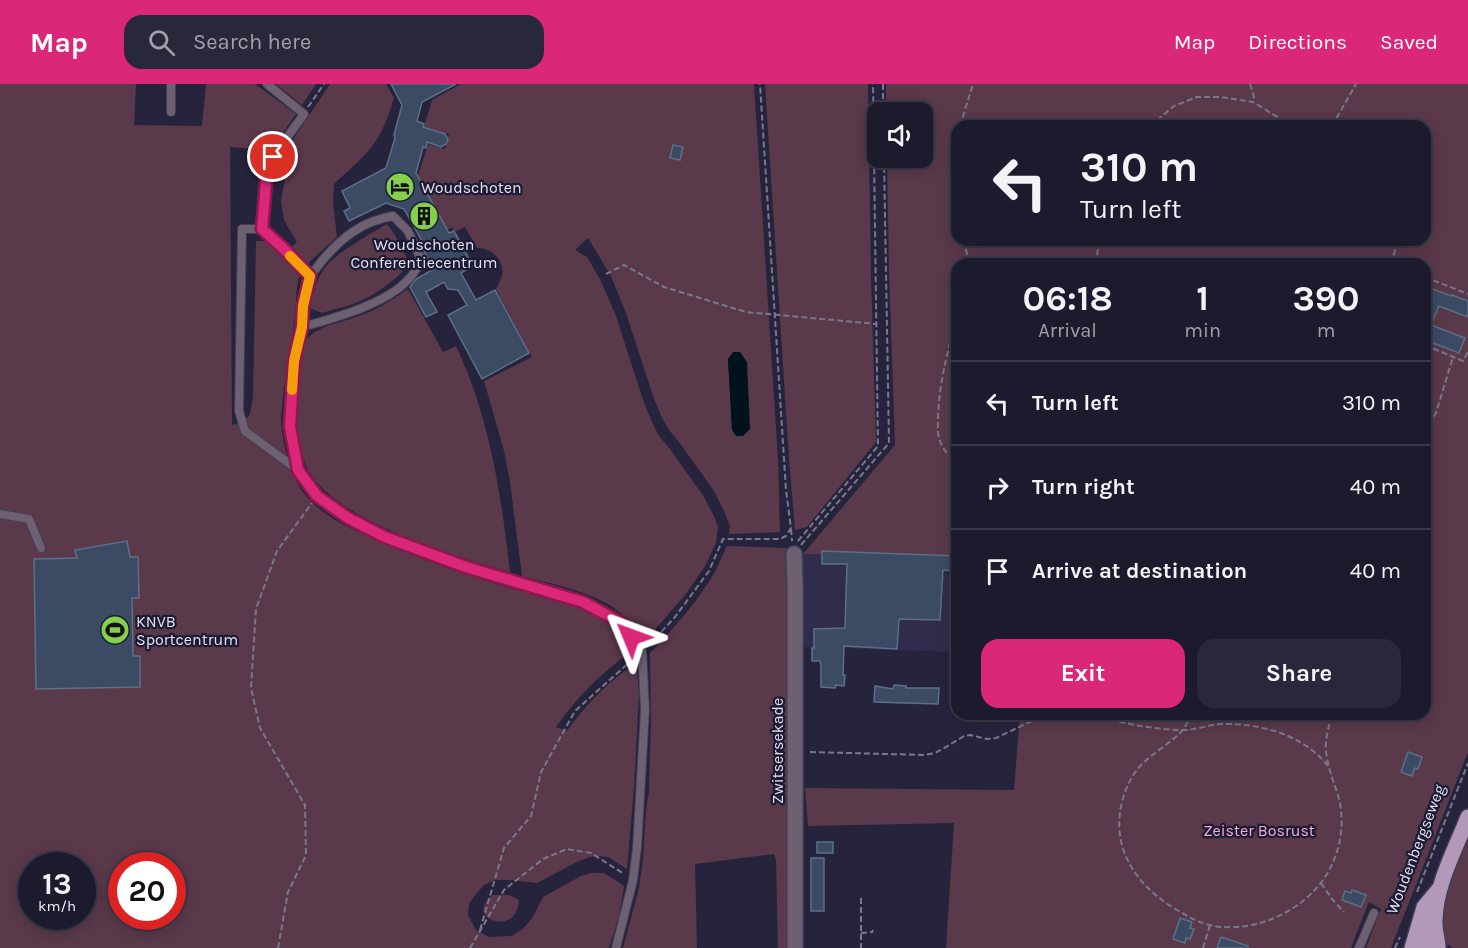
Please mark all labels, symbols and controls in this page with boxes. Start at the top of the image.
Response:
search box [124,15,544,69]
text: Map [30,26,88,59]
icon: search [145,26,178,59]
text: Search here [193,29,311,55]
text: Map [1174,30,1215,54]
text: Directions [1248,30,1347,54]
text: Saved [1380,30,1438,54]
map controls [867,102,933,168]
button: sound [867,102,933,168]
pin [247,131,298,182]
icon: arrive [256,140,289,173]
text: 310 m [1080,142,1198,192]
icon: left [981,144,1059,222]
hotel icon: Woudschoten [384,171,416,203]
place label: Woudschoten [421,178,522,197]
text: Turn left [1080,193,1181,225]
building icon: Woudschoten Conferentiecentrum [408,200,440,232]
place label: Woudschoten Conferentiecentrum [350,235,498,272]
text: 06:18 [1022,277,1113,319]
text: 1 [1196,277,1209,319]
text: 390 [1292,277,1360,319]
text: Arrival [1038,319,1097,342]
text: min [1184,319,1221,342]
text: m [1317,319,1335,342]
icon: left [981,387,1014,420]
text: Turn left [1032,390,1119,416]
text: 310 m [1342,390,1401,416]
icon: right [981,471,1014,504]
text: Turn right [1032,474,1135,500]
text: 40 m [1350,474,1401,500]
icon: arrive [981,555,1014,588]
text: Arrive at destination [1032,558,1247,584]
text: 40 m [1350,558,1401,584]
position arrow [599,605,663,669]
place label: KNVB Sportcentrum [136,612,238,649]
sports icon: KNVB Sportcentrum [99,614,131,646]
button: Exit [981,639,1185,708]
button: Share [1197,639,1401,708]
street label: Zwitsersekade [768,698,787,804]
street label: Woudenbergseweg [1382,782,1449,917]
park label: Zeister Bosrust [1203,821,1315,840]
speed limit sign: 20 [108,852,186,930]
text: 13 [42,866,72,902]
text: km/h [38,897,76,915]

